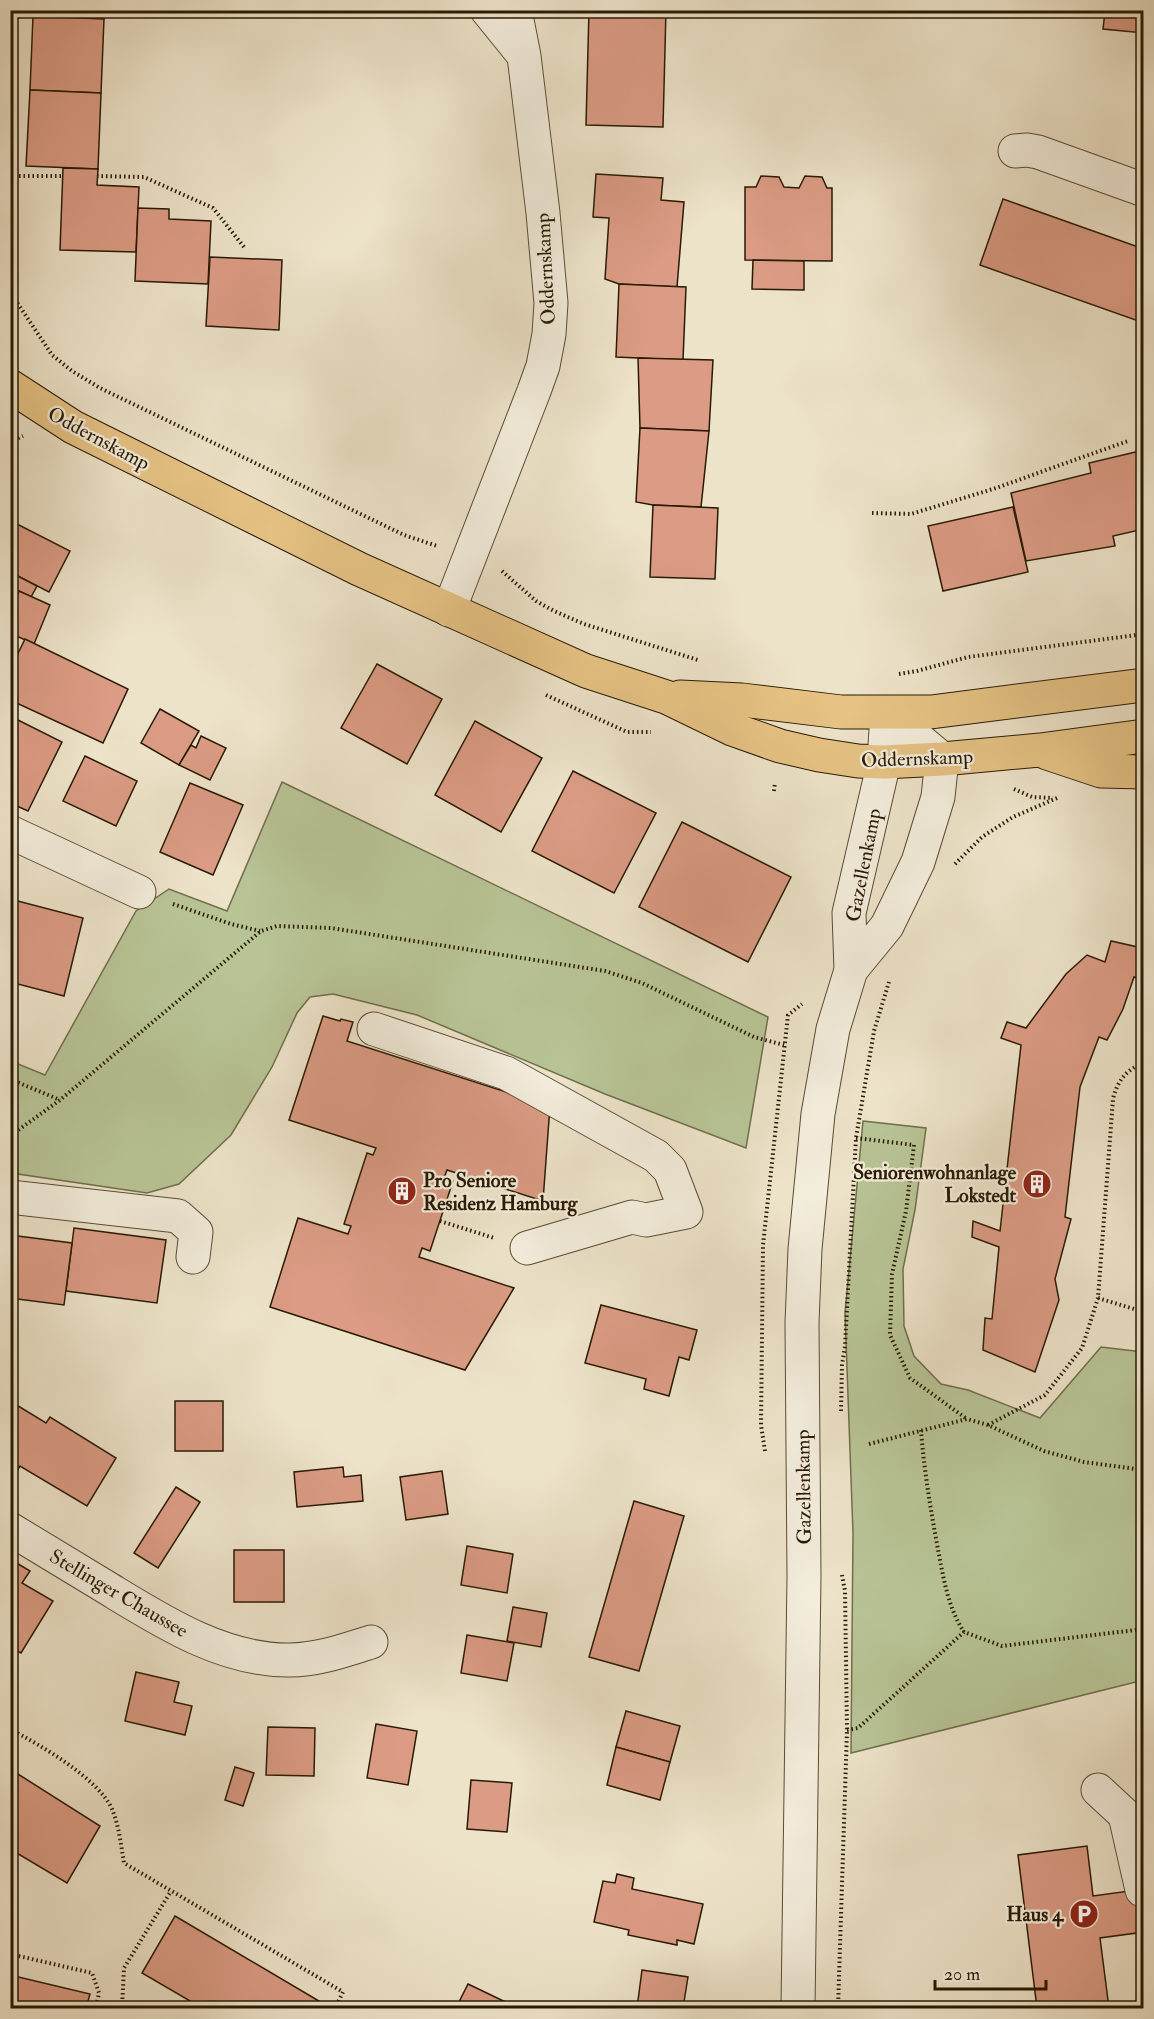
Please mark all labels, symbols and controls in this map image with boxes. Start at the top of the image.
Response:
street label: Oddernskamp [530,212,562,326]
street label: Oddernskamp [43,401,154,477]
street label: Oddernskamp [861,744,974,774]
street label: Gazellenkamp [840,806,888,924]
place label: Seniorenwohnanlage Lokstedt [853,1160,1017,1208]
place label: Pro Seniore Residenz Hamburg [423,1168,579,1217]
building icon: Seniorenwohnanlage Lokstedt [1021,1168,1053,1200]
building icon: Pro Seniore Residenz Hamburg [386,1175,418,1207]
street label: Gazellenkamp [790,1429,818,1545]
street label: Stellinger Chaussee [45,1544,192,1643]
parking icon: Haus 4 [1068,1898,1100,1930]
place label: Haus 4 [1006,1902,1064,1927]
scale bar [935,1953,1046,1991]
text: 20 m [944,1963,980,1986]

